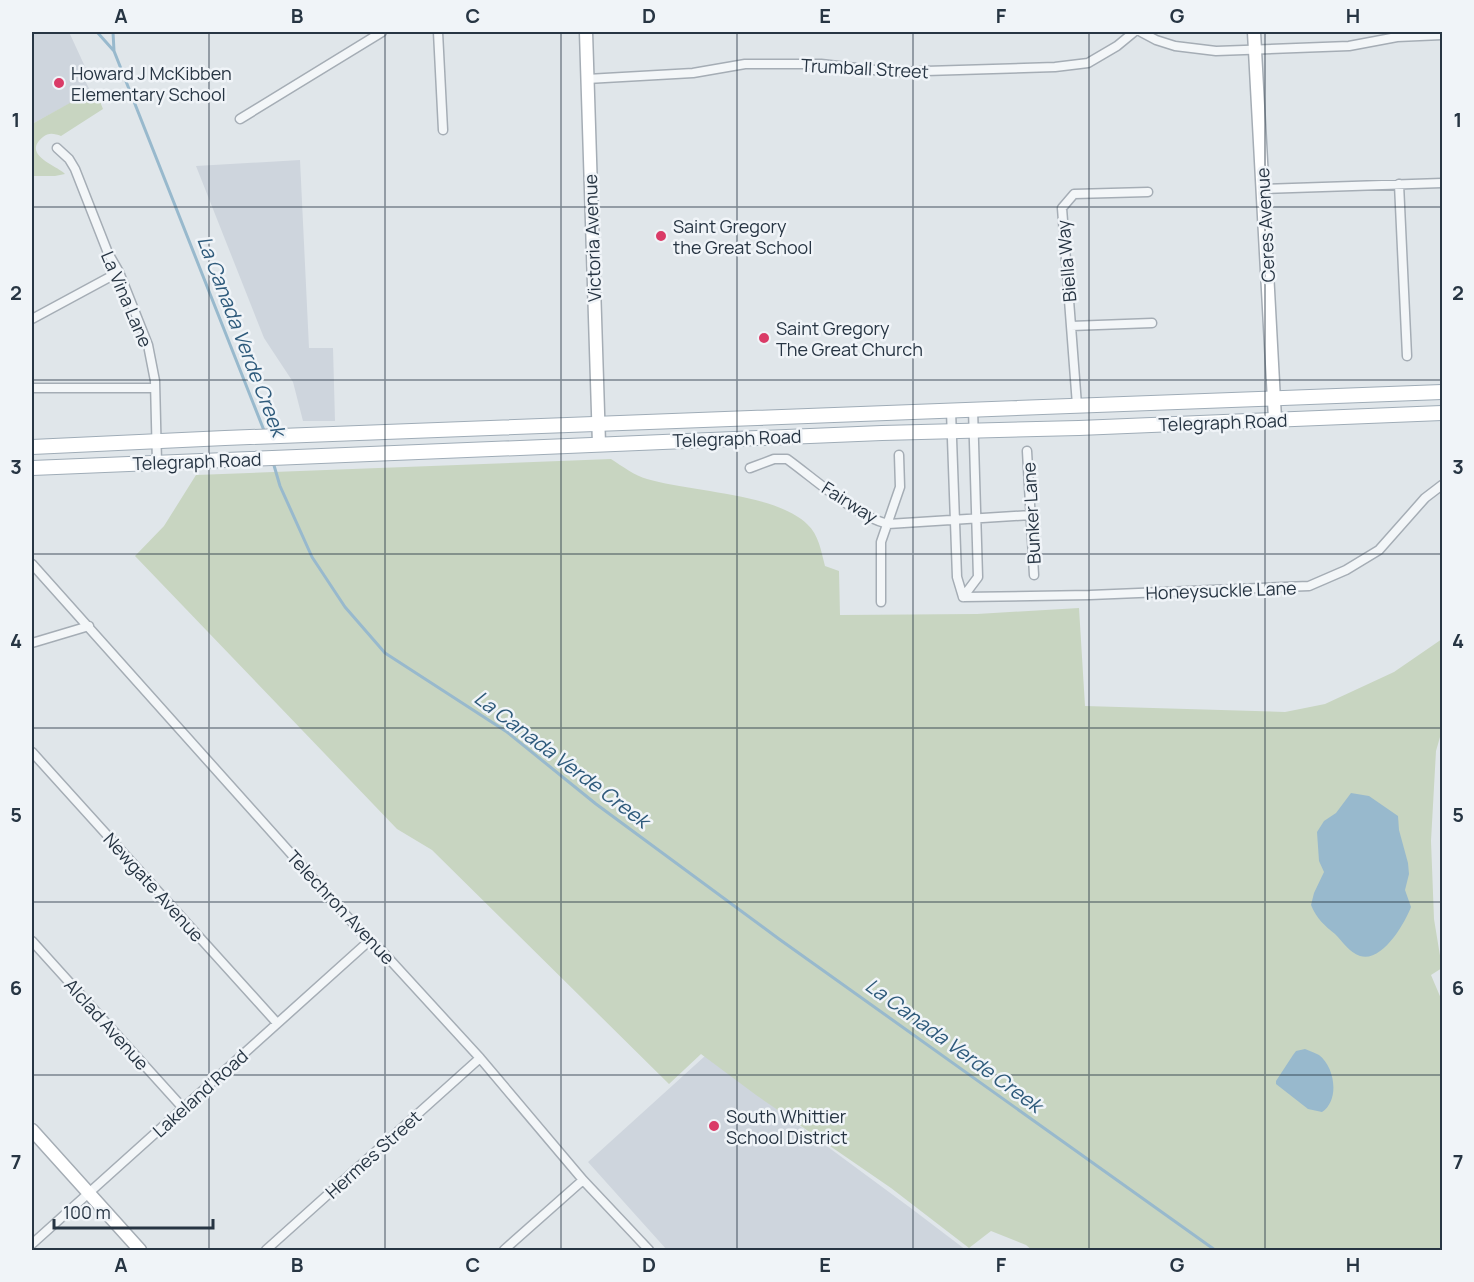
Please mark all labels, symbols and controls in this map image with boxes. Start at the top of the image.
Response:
text: A [114,2,128,29]
text: B [291,2,304,29]
text: C [466,2,480,29]
text: D [642,2,656,29]
text: E [819,2,831,29]
text: F [996,2,1007,29]
text: G [1170,2,1185,29]
text: H [1346,2,1360,29]
street label: Trumball Street [801,53,929,83]
place label: Howard J McKibben Elementary School [71,61,232,106]
marker: Howard J McKibben Elementary School [52,76,66,90]
text: 1 [12,106,20,133]
text: 1 [1454,106,1462,133]
street label: Ceres Avenue [1250,167,1280,283]
street label: Victoria Avenue [578,174,606,302]
place label: Saint Gregory the Great School [673,214,812,259]
street label: Biella Way [1050,218,1082,303]
marker: Saint Gregory the Great School [654,229,668,243]
water label: La Canada Verde Creek [191,232,294,443]
street label: La Vina Lane [96,247,158,351]
text: 2 [10,279,22,306]
text: 2 [1452,279,1464,306]
place label: Saint Gregory The Great Church [776,316,923,361]
marker: Saint Gregory The Great Church [757,331,771,345]
street label: Telegraph Road [1158,408,1288,436]
street label: Telegraph Road [672,424,802,452]
street label: Telegraph Road [132,447,262,475]
text: 3 [10,453,22,480]
text: 3 [1452,453,1464,480]
street label: Bunker Lane [1016,461,1046,565]
street label: Fairway [818,475,883,529]
street label: Honeysuckle Lane [1145,575,1297,605]
text: 4 [10,627,22,654]
text: 4 [1452,627,1464,654]
water label: La Canada Verde Creek [469,684,657,836]
text: 5 [10,801,22,828]
text: 5 [1452,801,1464,828]
street label: Newgate Avenue [99,827,209,947]
street label: Telechron Avenue [282,845,400,969]
water label: La Canada Verde Creek [860,972,1050,1120]
street label: Alclad Avenue [59,973,155,1075]
text: 6 [10,974,22,1001]
text: 6 [1452,974,1464,1001]
street label: Lakeland Road [147,1044,253,1142]
place label: South Whittier School District [726,1104,848,1149]
street label: Hermes Street [320,1105,426,1203]
marker: South Whittier School District [707,1119,721,1133]
text: 7 [11,1148,21,1175]
text: 7 [1453,1148,1463,1175]
scale bar [54,1192,213,1230]
text: 100 m [63,1200,111,1224]
text: A [114,1251,128,1278]
text: B [291,1251,304,1278]
text: C [466,1251,480,1278]
text: D [642,1251,656,1278]
text: E [819,1251,831,1278]
text: F [996,1251,1007,1278]
text: G [1170,1251,1185,1278]
text: H [1346,1251,1360,1278]

